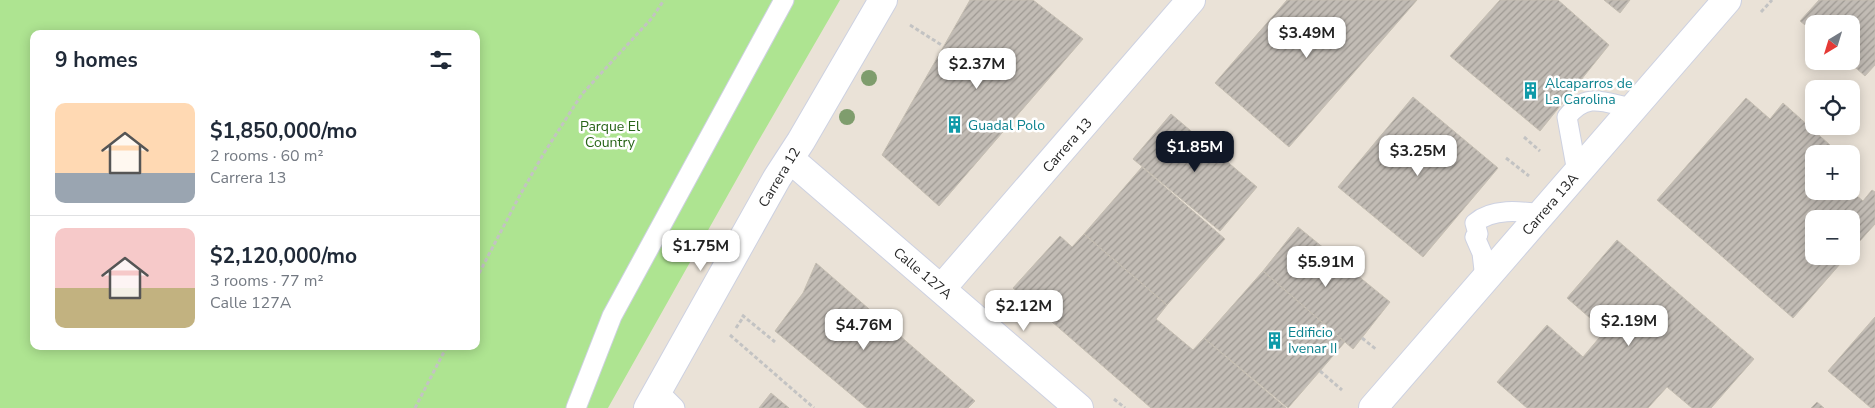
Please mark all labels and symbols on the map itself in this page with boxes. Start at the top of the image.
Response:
north arrow [1805,15,1860,70]
pin: $3.49M [1266,17,1348,59]
pin: $2.37M [936,48,1018,90]
place label: Alcaparros de La Carolina [1545,74,1632,109]
building icon: Alcaparros de La Carolina [1521,81,1541,101]
street label: Carrera 13 [1038,114,1096,177]
building icon: Guadal Polo [944,115,964,135]
place label: Guadal Polo [968,116,1045,135]
park label: Parque El Country [580,117,641,152]
pin: $1.85M [1154,130,1236,173]
pin: $3.25M [1377,134,1459,177]
street label: Carrera 12 [754,144,805,211]
street label: Carrera 13A [1518,169,1583,240]
pin: $1.75M [660,230,742,272]
street label: Calle 127A [889,243,956,304]
pin: $5.91M [1285,246,1367,288]
pin: $2.12M [983,290,1065,332]
pin: $2.19M [1588,304,1670,347]
pin: $4.76M [823,308,905,351]
place label: Edificio Ivenar II [1288,323,1337,358]
building icon: Edificio Ivenar II [1264,330,1284,350]

